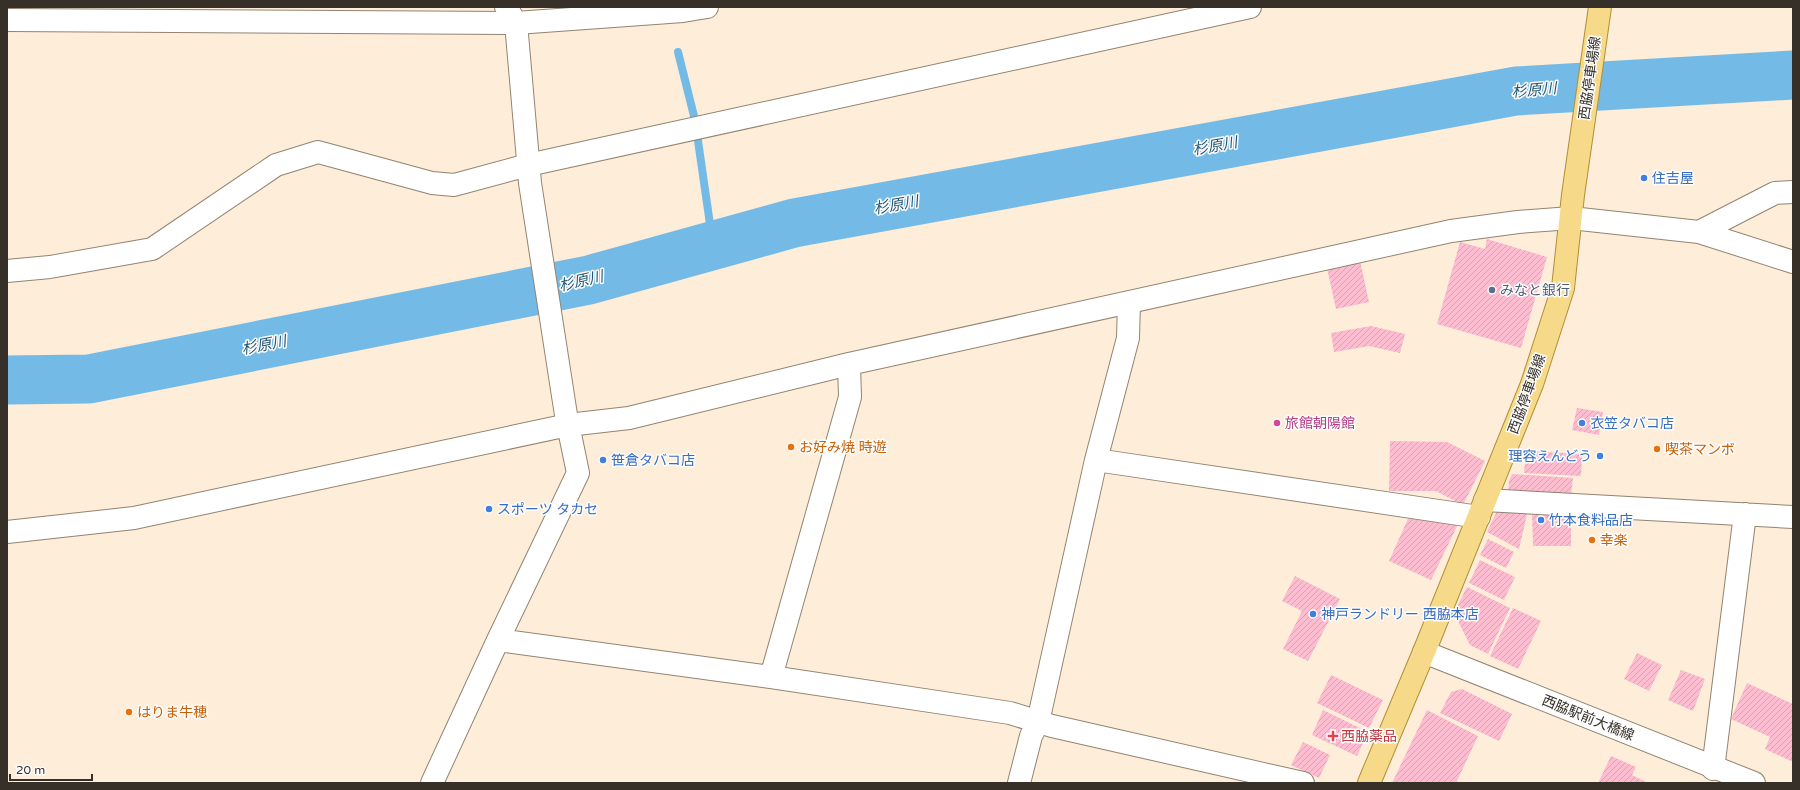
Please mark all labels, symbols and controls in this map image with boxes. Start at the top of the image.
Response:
street label: 西脇停車場線 [1576,35,1604,121]
water label: 杉原川 [1511,79,1559,101]
water label: 杉原川 [1191,133,1241,159]
place label: 住吉屋 [1652,170,1694,187]
marker: 住吉屋 [1639,173,1649,183]
water label: 杉原川 [872,192,922,218]
water label: 杉原川 [557,267,607,295]
place label: みなと銀行 [1500,282,1570,299]
marker: みなと銀行 [1487,285,1497,295]
water label: 杉原川 [240,331,290,358]
street label: 西脇停車場線 [1505,352,1549,436]
place label: 旅館朝陽館 [1285,415,1355,432]
place label: 衣笠タバコ店 [1590,415,1674,432]
marker: 旅館朝陽館 [1272,418,1282,428]
marker: 衣笠タバコ店 [1577,418,1587,428]
place label: お好み焼 時遊 [799,439,887,456]
place label: 喫茶マンボ [1665,441,1735,458]
marker: お好み焼 時遊 [786,442,796,452]
marker: 喫茶マンボ [1652,444,1662,454]
place label: 理容えんどう [1508,448,1592,465]
marker: 理容えんどう [1595,451,1605,461]
place label: 笹倉タバコ店 [611,452,695,469]
marker: 笹倉タバコ店 [598,455,608,465]
place label: スポーツ タカセ [497,501,598,518]
marker: スポーツ タカセ [484,504,494,514]
place label: 竹本食料品店 [1549,512,1633,529]
marker: 竹本食料品店 [1536,515,1546,525]
place label: 幸楽 [1600,532,1628,549]
marker: 幸楽 [1587,535,1597,545]
place label: 神戸ランドリー 西脇本店 [1321,606,1479,623]
marker: 神戸ランドリー 西脇本店 [1308,609,1318,619]
street label: 西脇駅前大橋線 [1539,692,1637,744]
place label: はりま牛穂 [137,704,207,721]
marker: はりま牛穂 [124,707,134,717]
place label: 西脇薬品 [1341,728,1397,745]
marker: 西脇薬品 [1328,731,1338,741]
scale bar [10,756,92,782]
text: 20 m [16,763,45,777]

